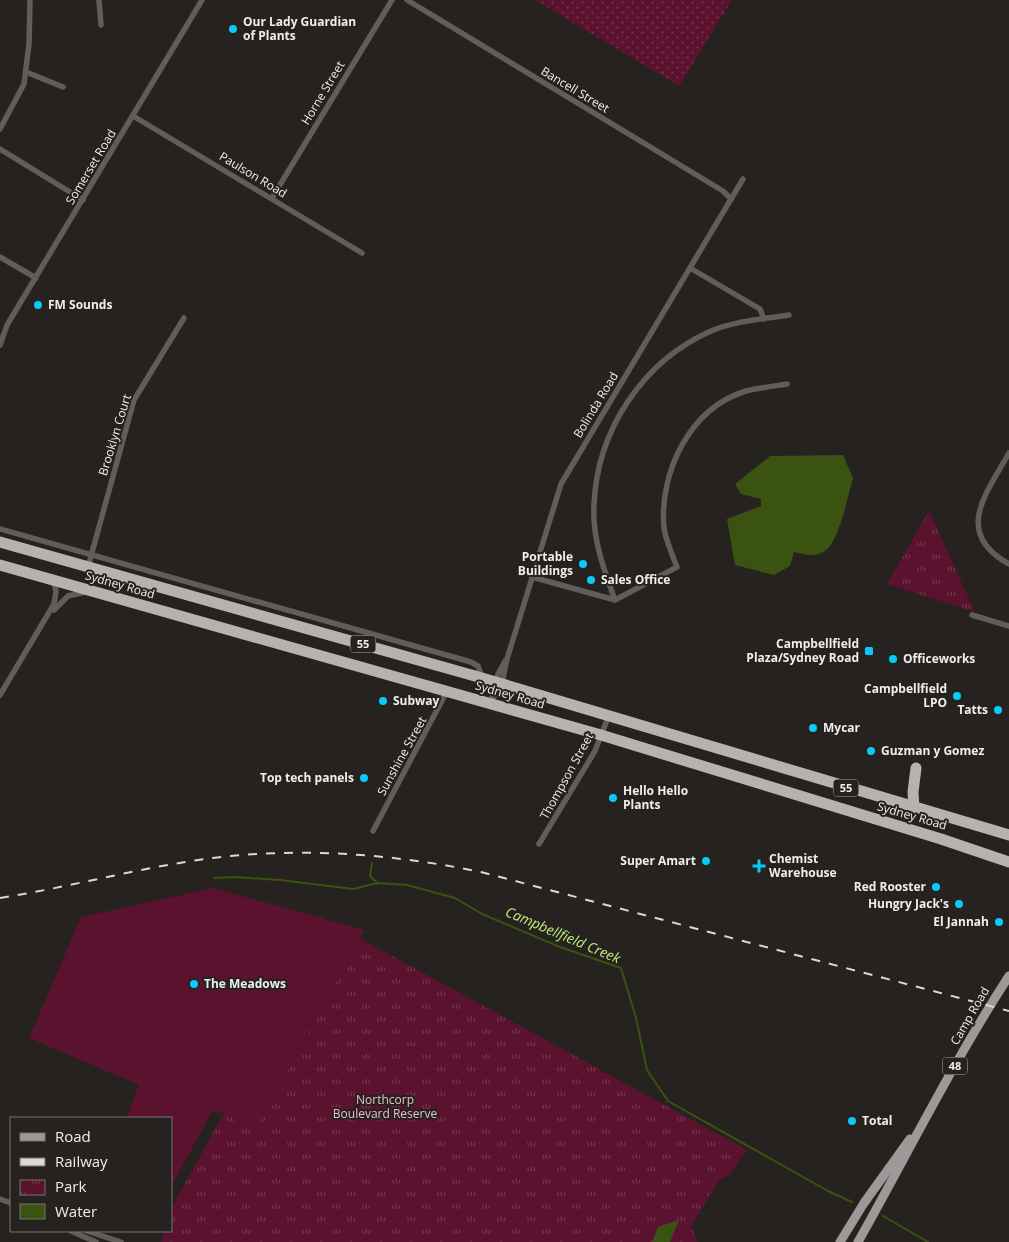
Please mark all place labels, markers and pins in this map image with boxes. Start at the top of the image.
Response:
place label: Our Lady Guardian of Plants [243,13,356,44]
marker: Our Lady Guardian of Plants [227,23,239,35]
place label: FM Sounds [48,296,112,313]
marker: FM Sounds [32,299,44,311]
place label: Portable Buildings [518,548,573,579]
marker: Portable Buildings [577,558,589,570]
place label: Sales Office [601,571,670,588]
marker: Sales Office [585,574,597,586]
place label: Campbellfield Plaza/Sydney Road [746,635,859,666]
marker: Campbellfield Plaza/Sydney Road [863,645,875,657]
place label: Officeworks [903,650,975,667]
marker: Officeworks [887,653,899,665]
place label: Campbellfield LPO [864,680,947,711]
marker: Campbellfield LPO [951,690,963,702]
place label: Subway [393,692,440,709]
marker: Subway [377,695,389,707]
place label: Tatts [957,701,988,718]
marker: Tatts [992,704,1004,716]
place label: Mycar [823,719,861,736]
marker: Mycar [807,722,819,734]
place label: Guzman y Gomez [881,742,984,759]
marker: Guzman y Gomez [865,745,877,757]
place label: Top tech panels [260,769,354,786]
marker: Top tech panels [358,772,370,784]
place label: Hello Hello Plants [623,782,688,813]
marker: Hello Hello Plants [607,792,619,804]
place label: Chemist Warehouse [769,850,837,881]
place label: Super Amart [620,852,696,869]
marker: Super Amart [700,855,712,867]
marker: Chemist Warehouse [753,860,765,872]
place label: Red Rooster [854,878,927,895]
marker: Red Rooster [930,881,942,893]
place label: Hungry Jack's [868,895,949,912]
marker: Hungry Jack's [953,898,965,910]
place label: El Jannah [933,913,989,930]
marker: El Jannah [993,916,1005,928]
place label: The Meadows [204,975,286,992]
marker: The Meadows [188,978,200,990]
place label: Total [862,1112,893,1129]
marker: Total [846,1115,858,1127]

